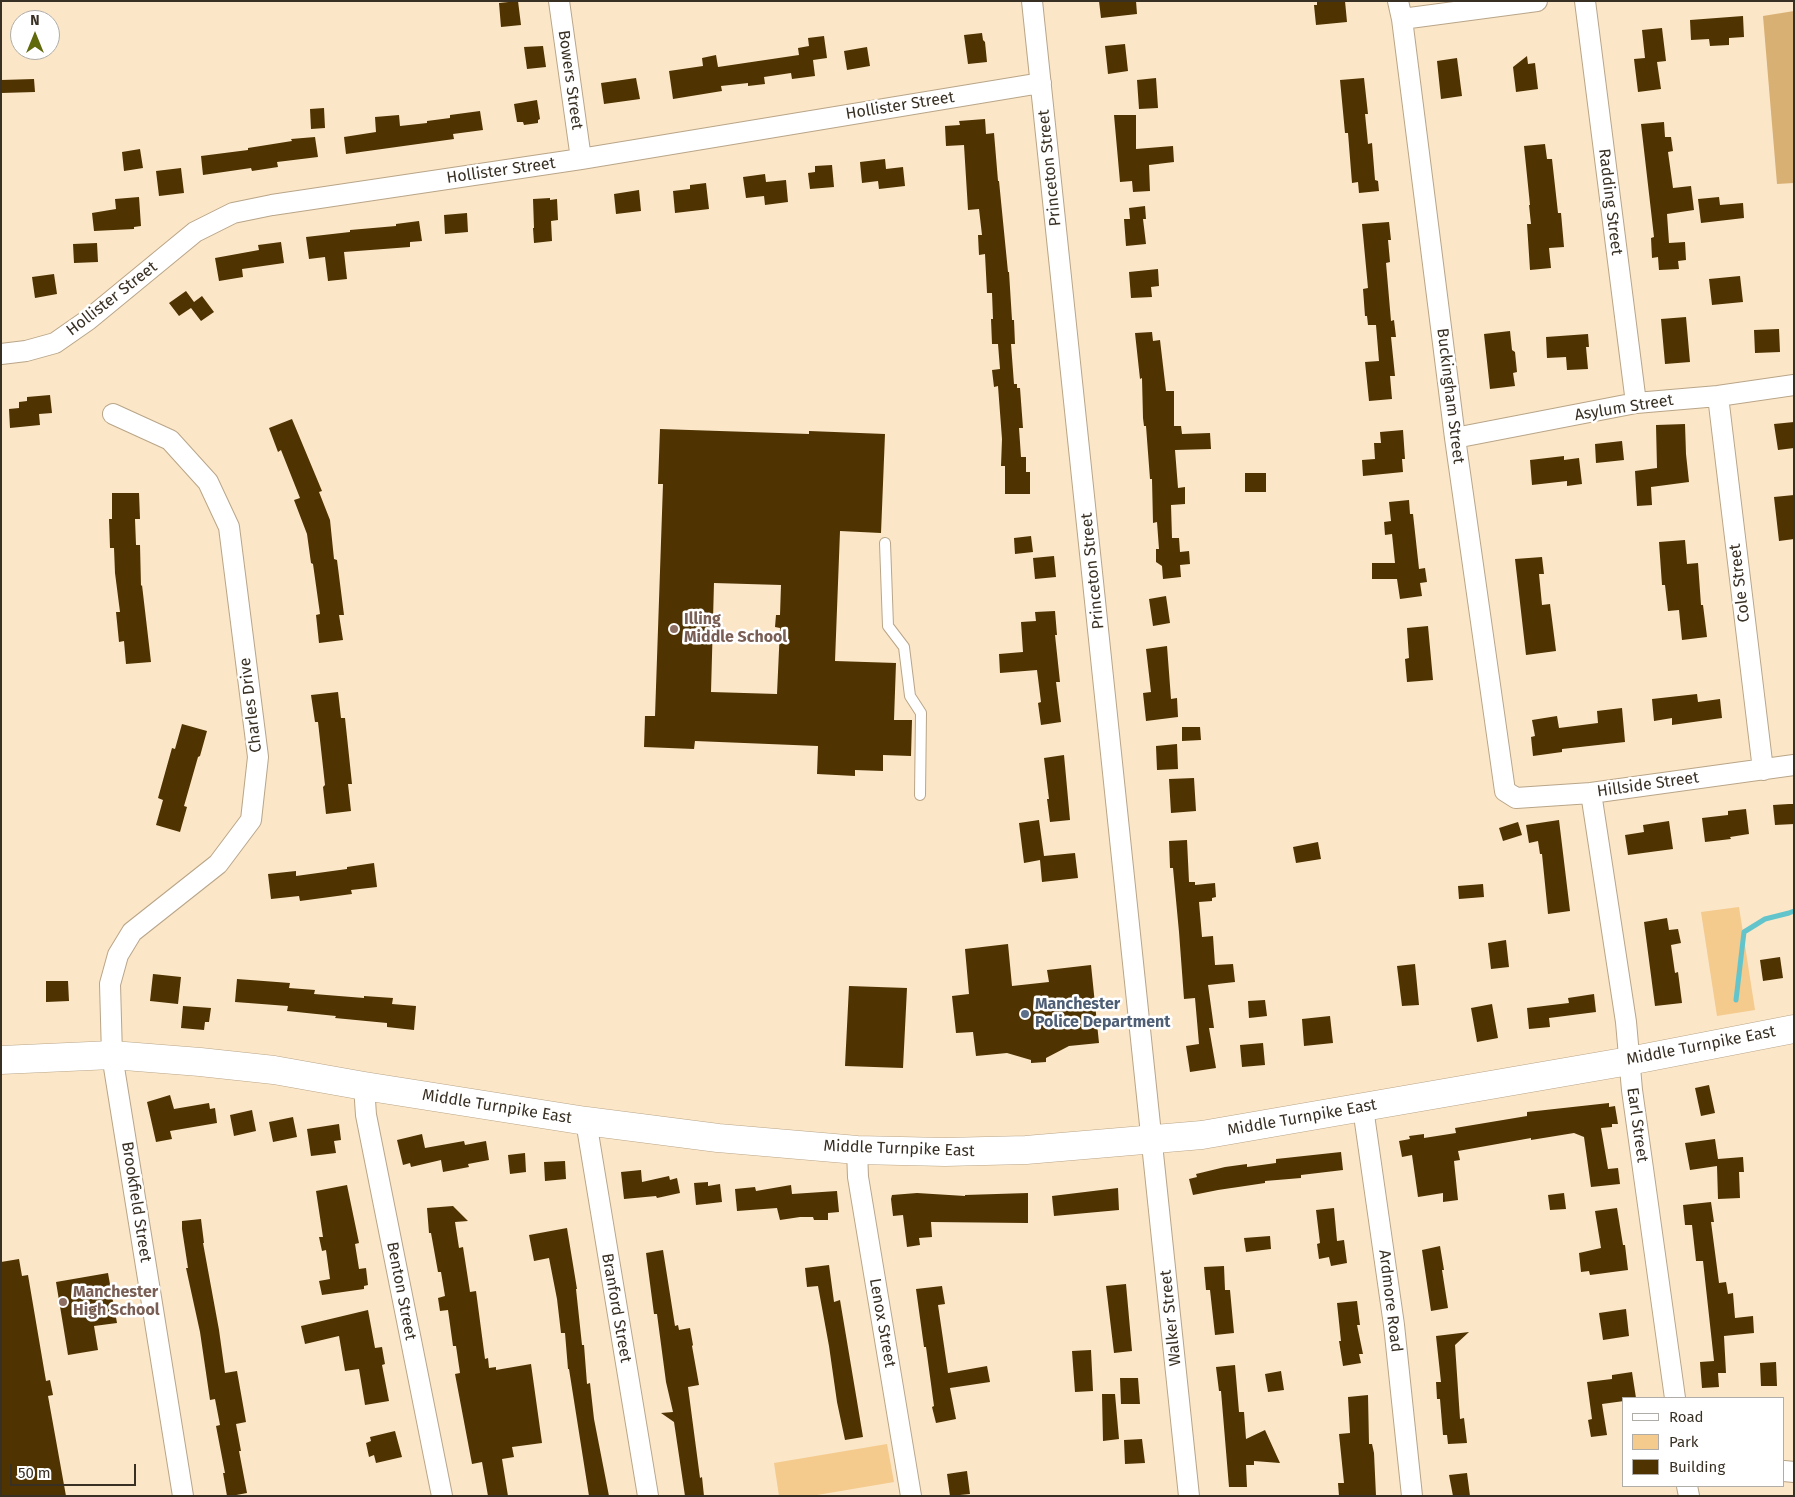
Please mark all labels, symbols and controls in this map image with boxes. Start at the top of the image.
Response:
north arrow [10,10,60,60]
text: N [30,12,40,29]
street label: Bowers Street [554,29,586,131]
street label: Hollister Street [844,88,956,124]
street label: Princeton Street [1034,109,1066,227]
street label: Radding Street [1594,148,1626,256]
street label: Hollister Street [445,154,557,188]
street label: Hollister Street [63,258,161,340]
street label: Buckingham Street [1432,327,1468,465]
street label: Asylum Street [1573,391,1675,425]
street label: Princeton Street [1077,512,1109,630]
street label: Cole Street [1726,543,1754,623]
place label: Illing Middle School [684,610,787,648]
marker: Illing Middle School [668,623,680,635]
street label: Charles Drive [236,656,266,754]
street label: Hillside Street [1596,768,1700,802]
place label: Manchester Police Department [1035,995,1170,1033]
marker: Manchester Police Department [1019,1008,1031,1020]
street label: Middle Turnpike East [1625,1022,1777,1070]
street label: Middle Turnpike East [421,1086,573,1128]
street label: Earl Street [1622,1086,1652,1164]
street label: Middle Turnpike East [1226,1095,1378,1141]
street label: Middle Turnpike East [823,1137,975,1161]
street label: Brookfield Street [117,1140,155,1264]
street label: Benton Street [382,1240,420,1342]
street label: Ardmore Road [1374,1249,1406,1353]
street label: Branford Street [597,1252,635,1364]
street label: Walker Street [1156,1269,1186,1367]
street label: Lenox Street [865,1277,899,1369]
place label: Manchester High School [73,1283,159,1321]
marker: Manchester High School [57,1296,69,1308]
legend [1622,1397,1785,1487]
text: Road [1669,1408,1704,1426]
text: Park [1669,1433,1699,1451]
scale bar [12,1454,139,1486]
text: Building [1669,1458,1725,1476]
text: 50 m [18,1464,51,1482]

